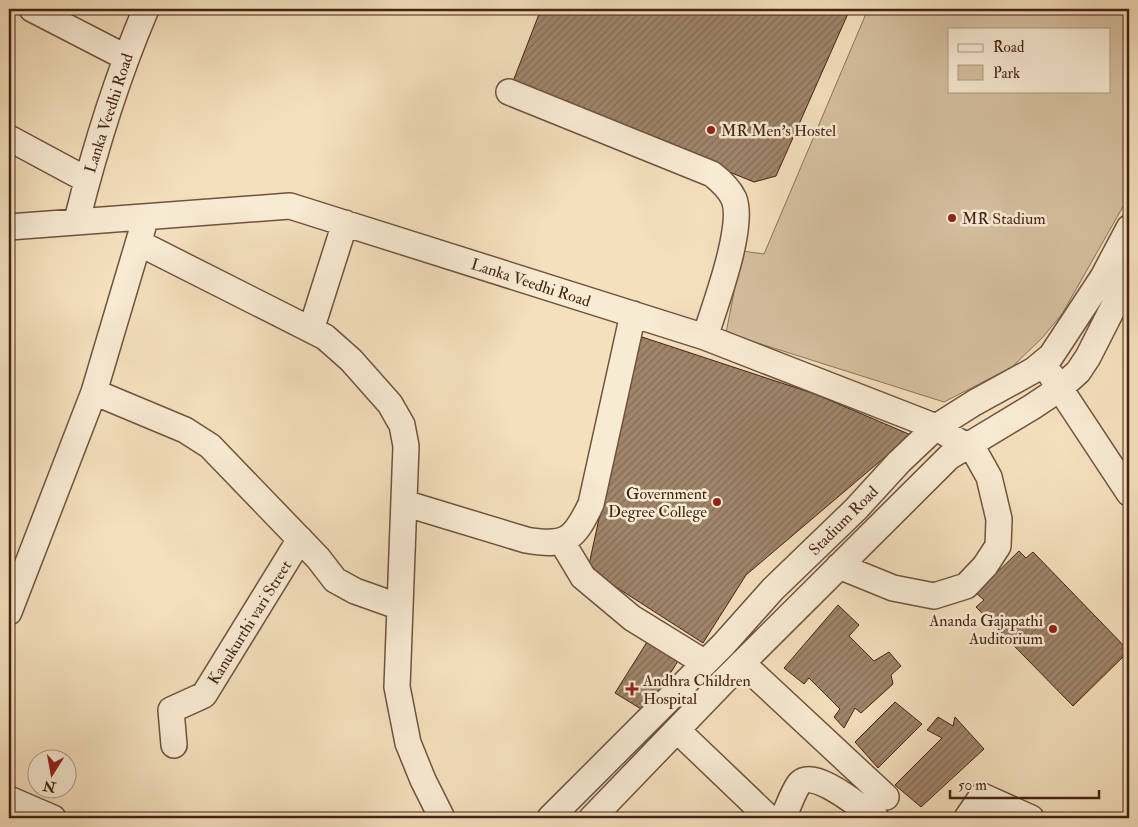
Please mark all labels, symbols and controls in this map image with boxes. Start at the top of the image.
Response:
legend [948,28,1110,92]
text: Road [993,38,1025,57]
street label: Lanka Veedhi Road [80,51,138,176]
text: Park [993,64,1020,83]
place label: MR Men's Hostel [721,121,836,141]
marker: MR Men's Hostel [705,124,717,136]
place label: MR Stadium [962,209,1046,229]
marker: MR Stadium [946,212,958,224]
street label: Lanka Veedhi Road [468,254,593,312]
street label: Stadium Road [805,482,883,560]
place label: Government Degree College [608,484,707,522]
marker: Government Degree College [711,496,723,508]
street label: Kanukurthi vari Street [204,557,296,688]
place label: Ananda Gajapathi Auditorium [928,611,1044,649]
marker: Ananda Gajapathi Auditorium [1047,623,1059,635]
place label: Andhra Children Hospital [642,671,751,710]
marker: Andhra Children Hospital [625,682,639,696]
north arrow [28,750,78,800]
scale bar [950,767,1099,799]
text: 50 m [958,776,987,795]
text: N [41,777,58,796]

